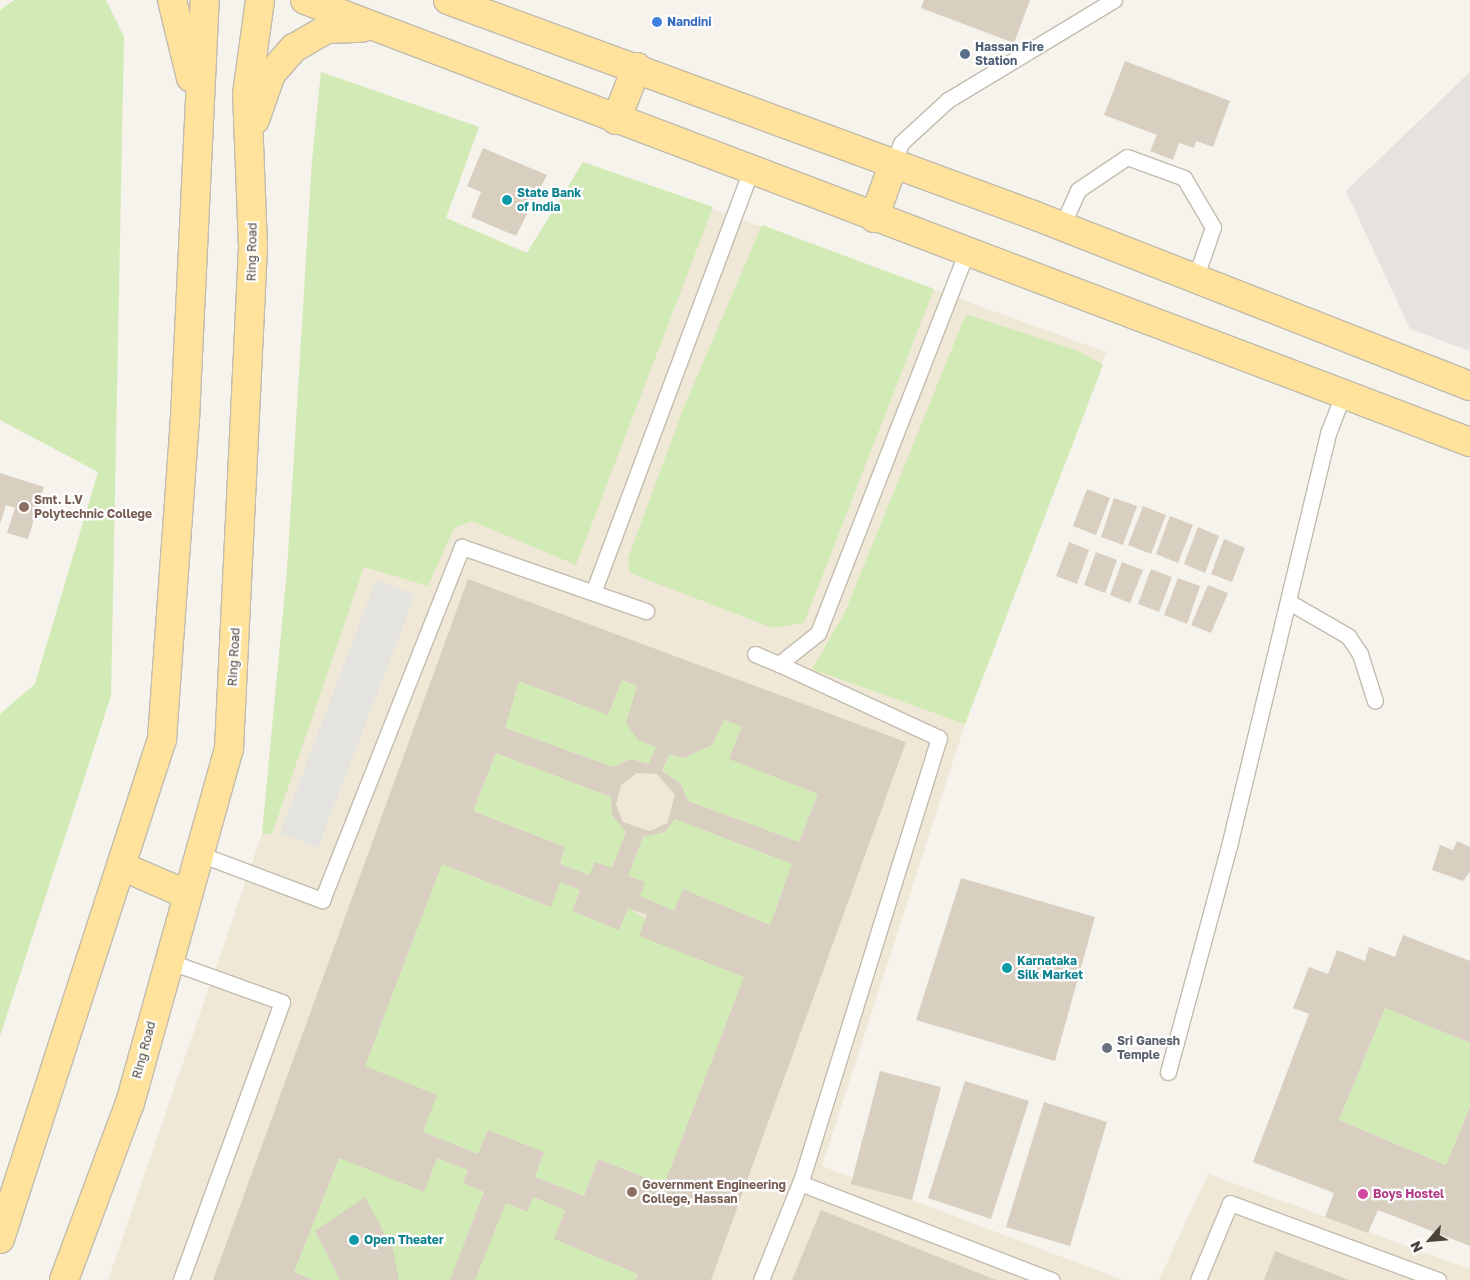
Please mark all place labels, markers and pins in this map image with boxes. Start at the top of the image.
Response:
place label: Nandini [667,15,712,29]
marker: Nandini [651,16,663,28]
place label: Hassan Fire Station [975,40,1044,68]
marker: Hassan Fire Station [959,48,971,60]
place label: State Bank of India [517,186,581,214]
marker: State Bank of India [501,194,513,206]
place label: Smt. L.V Polytechnic College [34,493,152,521]
marker: Smt. L.V Polytechnic College [18,501,30,513]
place label: Karnataka Silk Market [1017,954,1083,982]
marker: Karnataka Silk Market [1001,962,1013,974]
place label: Sri Ganesh Temple [1117,1034,1180,1062]
marker: Sri Ganesh Temple [1101,1042,1113,1054]
place label: Government Engineering College, Hassan [642,1178,786,1206]
marker: Government Engineering College, Hassan [626,1186,638,1198]
place label: Boys Hostel [1373,1187,1444,1201]
marker: Boys Hostel [1357,1188,1369,1200]
place label: Open Theater [364,1233,444,1247]
marker: Open Theater [348,1234,360,1246]

